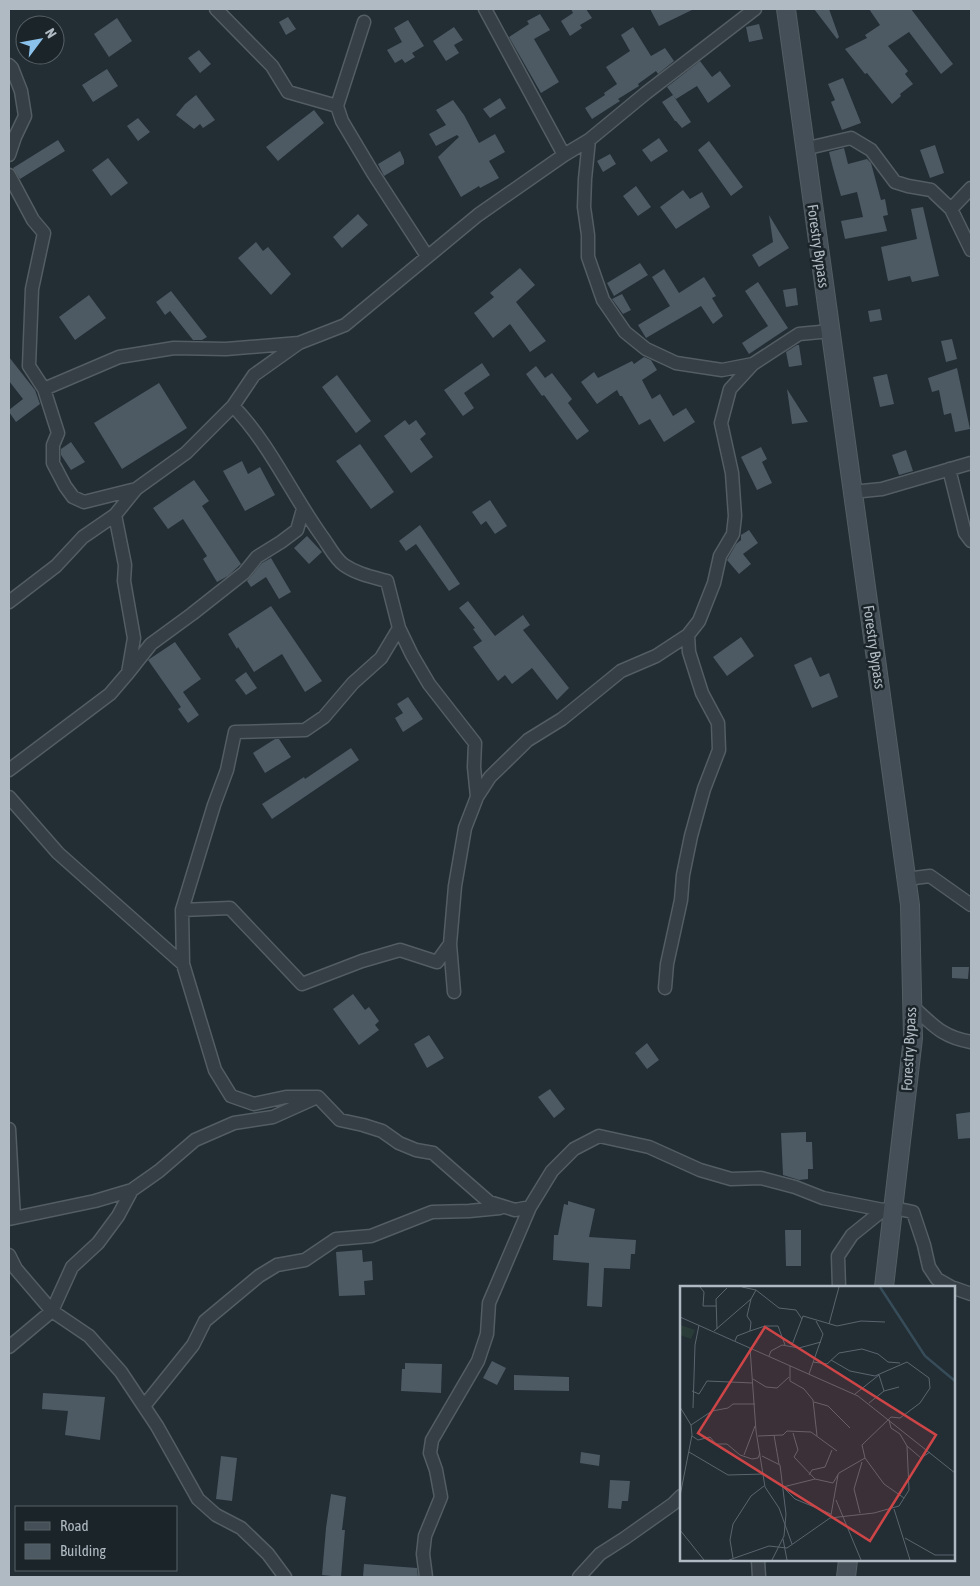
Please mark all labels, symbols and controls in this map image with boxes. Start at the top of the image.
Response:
north arrow [15,15,65,65]
text: N [42,25,60,41]
street label: Forestry Bypass [804,203,833,289]
street label: Forestry Bypass [860,604,889,690]
street label: Forestry Bypass [898,1006,919,1092]
inset map [680,1286,955,1561]
legend [15,1506,178,1571]
text: Road [60,1517,89,1534]
text: Building [60,1542,106,1559]

